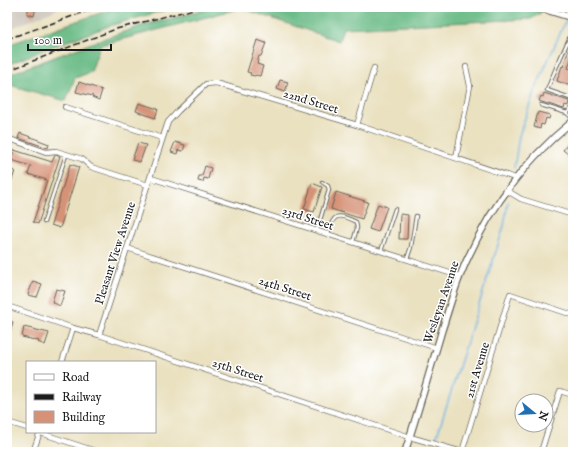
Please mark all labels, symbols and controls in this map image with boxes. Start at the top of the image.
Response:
scale bar [28,26,111,52]
text: 100 m [34,33,62,48]
street label: 22nd Street [282,86,340,117]
street label: Pleasant View Avenue [92,199,139,306]
street label: 23rd Street [280,203,336,234]
street label: Wesleyan Avenue [420,259,463,345]
street label: 24th Street [257,273,313,304]
street label: 21st Avenue [462,340,493,400]
street label: 25th Street [210,355,265,386]
legend [26,361,156,433]
text: Road [62,370,90,385]
text: Railway [62,390,101,405]
north arrow [514,393,554,433]
text: N [534,408,551,423]
text: Building [62,410,106,425]

